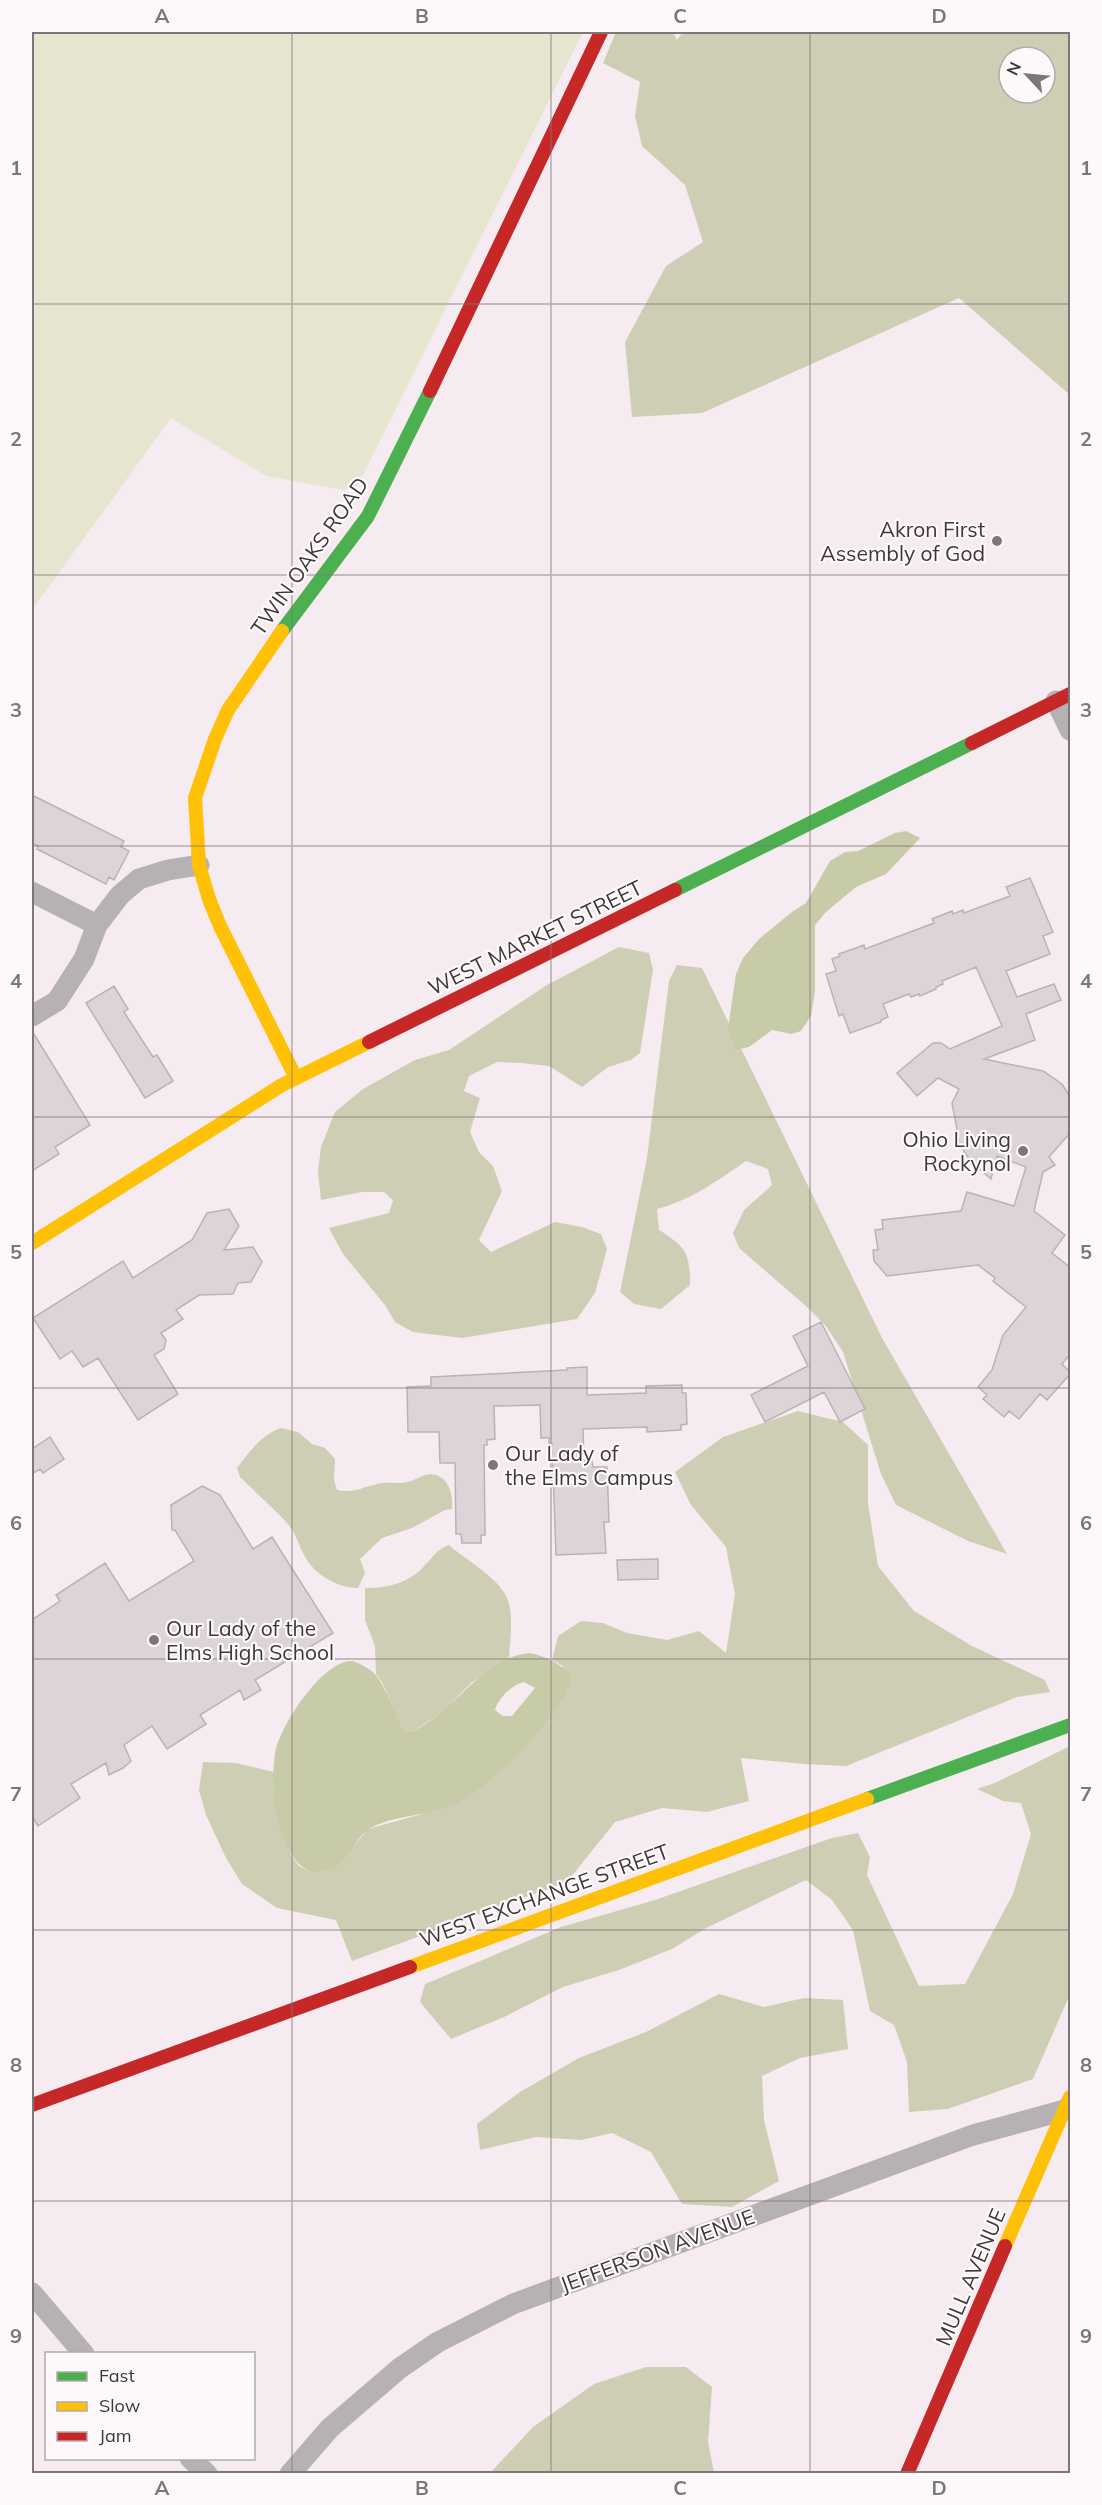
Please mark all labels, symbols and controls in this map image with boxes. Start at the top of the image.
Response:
text: A [155,3,170,28]
text: B [415,3,429,28]
text: C [673,3,687,28]
text: D [931,3,947,28]
north arrow [997,45,1057,105]
text: N [1002,59,1025,78]
text: 1 [10,155,22,180]
text: 1 [1080,155,1092,180]
text: 2 [10,426,22,451]
text: 2 [1080,426,1092,451]
street label: TWIN OAKS ROAD [245,472,373,640]
place label: Akron First Assembly of God [820,516,985,566]
marker: Akron First Assembly of God [990,534,1004,548]
text: 3 [10,697,22,722]
text: 3 [1080,697,1092,722]
street label: WEST MARKET STREET [424,874,647,1000]
text: 4 [10,968,22,993]
text: 4 [1080,968,1092,993]
place label: Ohio Living Rockynol [902,1126,1011,1176]
marker: Ohio Living Rockynol [1016,1144,1030,1158]
text: 5 [10,1239,22,1264]
text: 5 [1080,1239,1092,1264]
place label: Our Lady of the Elms Campus [505,1440,673,1490]
marker: Our Lady of the Elms Campus [486,1458,500,1472]
text: 6 [10,1510,22,1535]
text: 6 [1080,1510,1092,1535]
place label: Our Lady of the Elms High School [166,1615,334,1665]
marker: Our Lady of the Elms High School [147,1633,161,1647]
text: 7 [10,1781,22,1806]
text: 7 [1080,1781,1092,1806]
street label: WEST EXCHANGE STREET [416,1838,673,1952]
text: 8 [10,2052,22,2077]
text: 8 [1080,2052,1092,2077]
street label: JEFFERSON AVENUE [556,2203,758,2297]
street label: MULL AVENUE [929,2205,1011,2349]
text: 9 [10,2323,22,2348]
text: 9 [1080,2323,1092,2348]
legend [45,2352,255,2460]
text: Fast [99,2364,135,2387]
text: Slow [99,2394,141,2417]
text: Jam [99,2424,132,2447]
text: A [155,2475,170,2500]
text: B [415,2475,429,2500]
text: C [673,2475,687,2500]
text: D [931,2475,947,2500]

